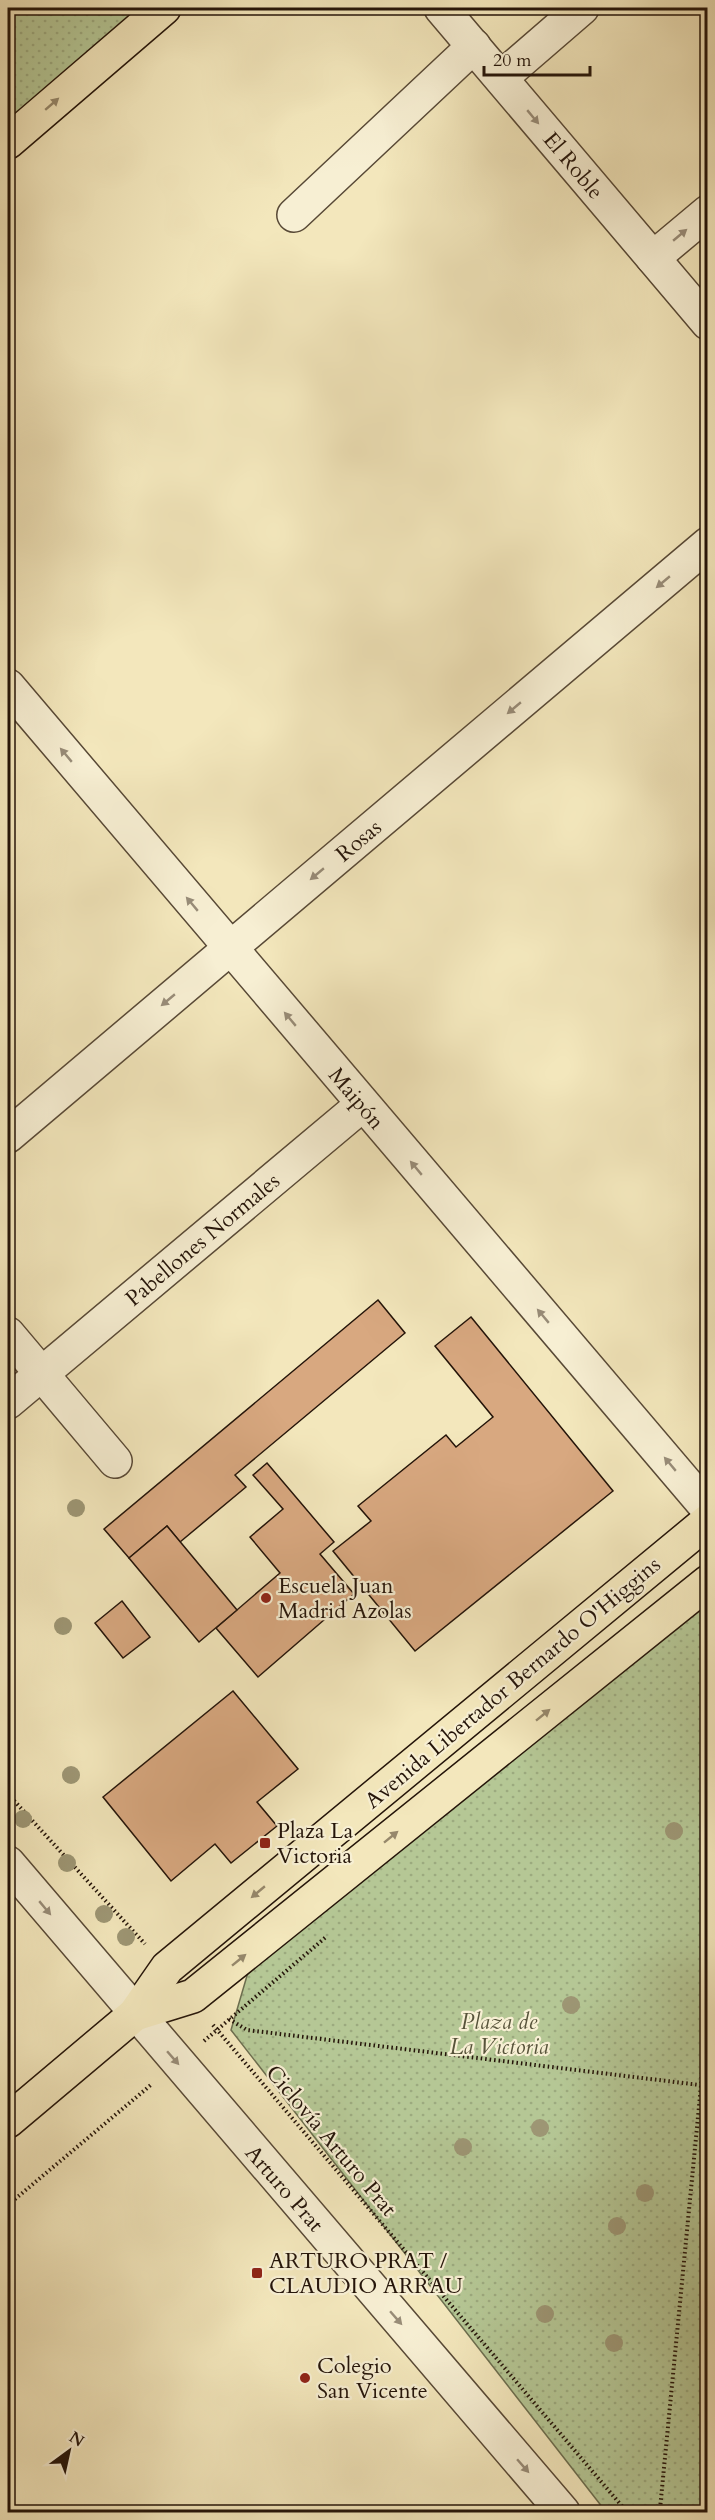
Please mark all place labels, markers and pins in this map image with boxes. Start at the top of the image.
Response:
place label: Escuela Juan Madrid Azolas [278,1571,412,1626]
marker: Escuela Juan Madrid Azolas [259,1591,273,1605]
place label: Plaza La Victoria [277,1816,354,1871]
marker: Plaza La Victoria [258,1836,272,1850]
place label: ARTURO PRAT / CLAUDIO ARRAU [269,2246,463,2301]
marker: ARTURO PRAT / CLAUDIO ARRAU [250,2266,264,2280]
place label: Colegio San Vicente [317,2351,428,2406]
marker: Colegio San Vicente [298,2371,312,2385]

